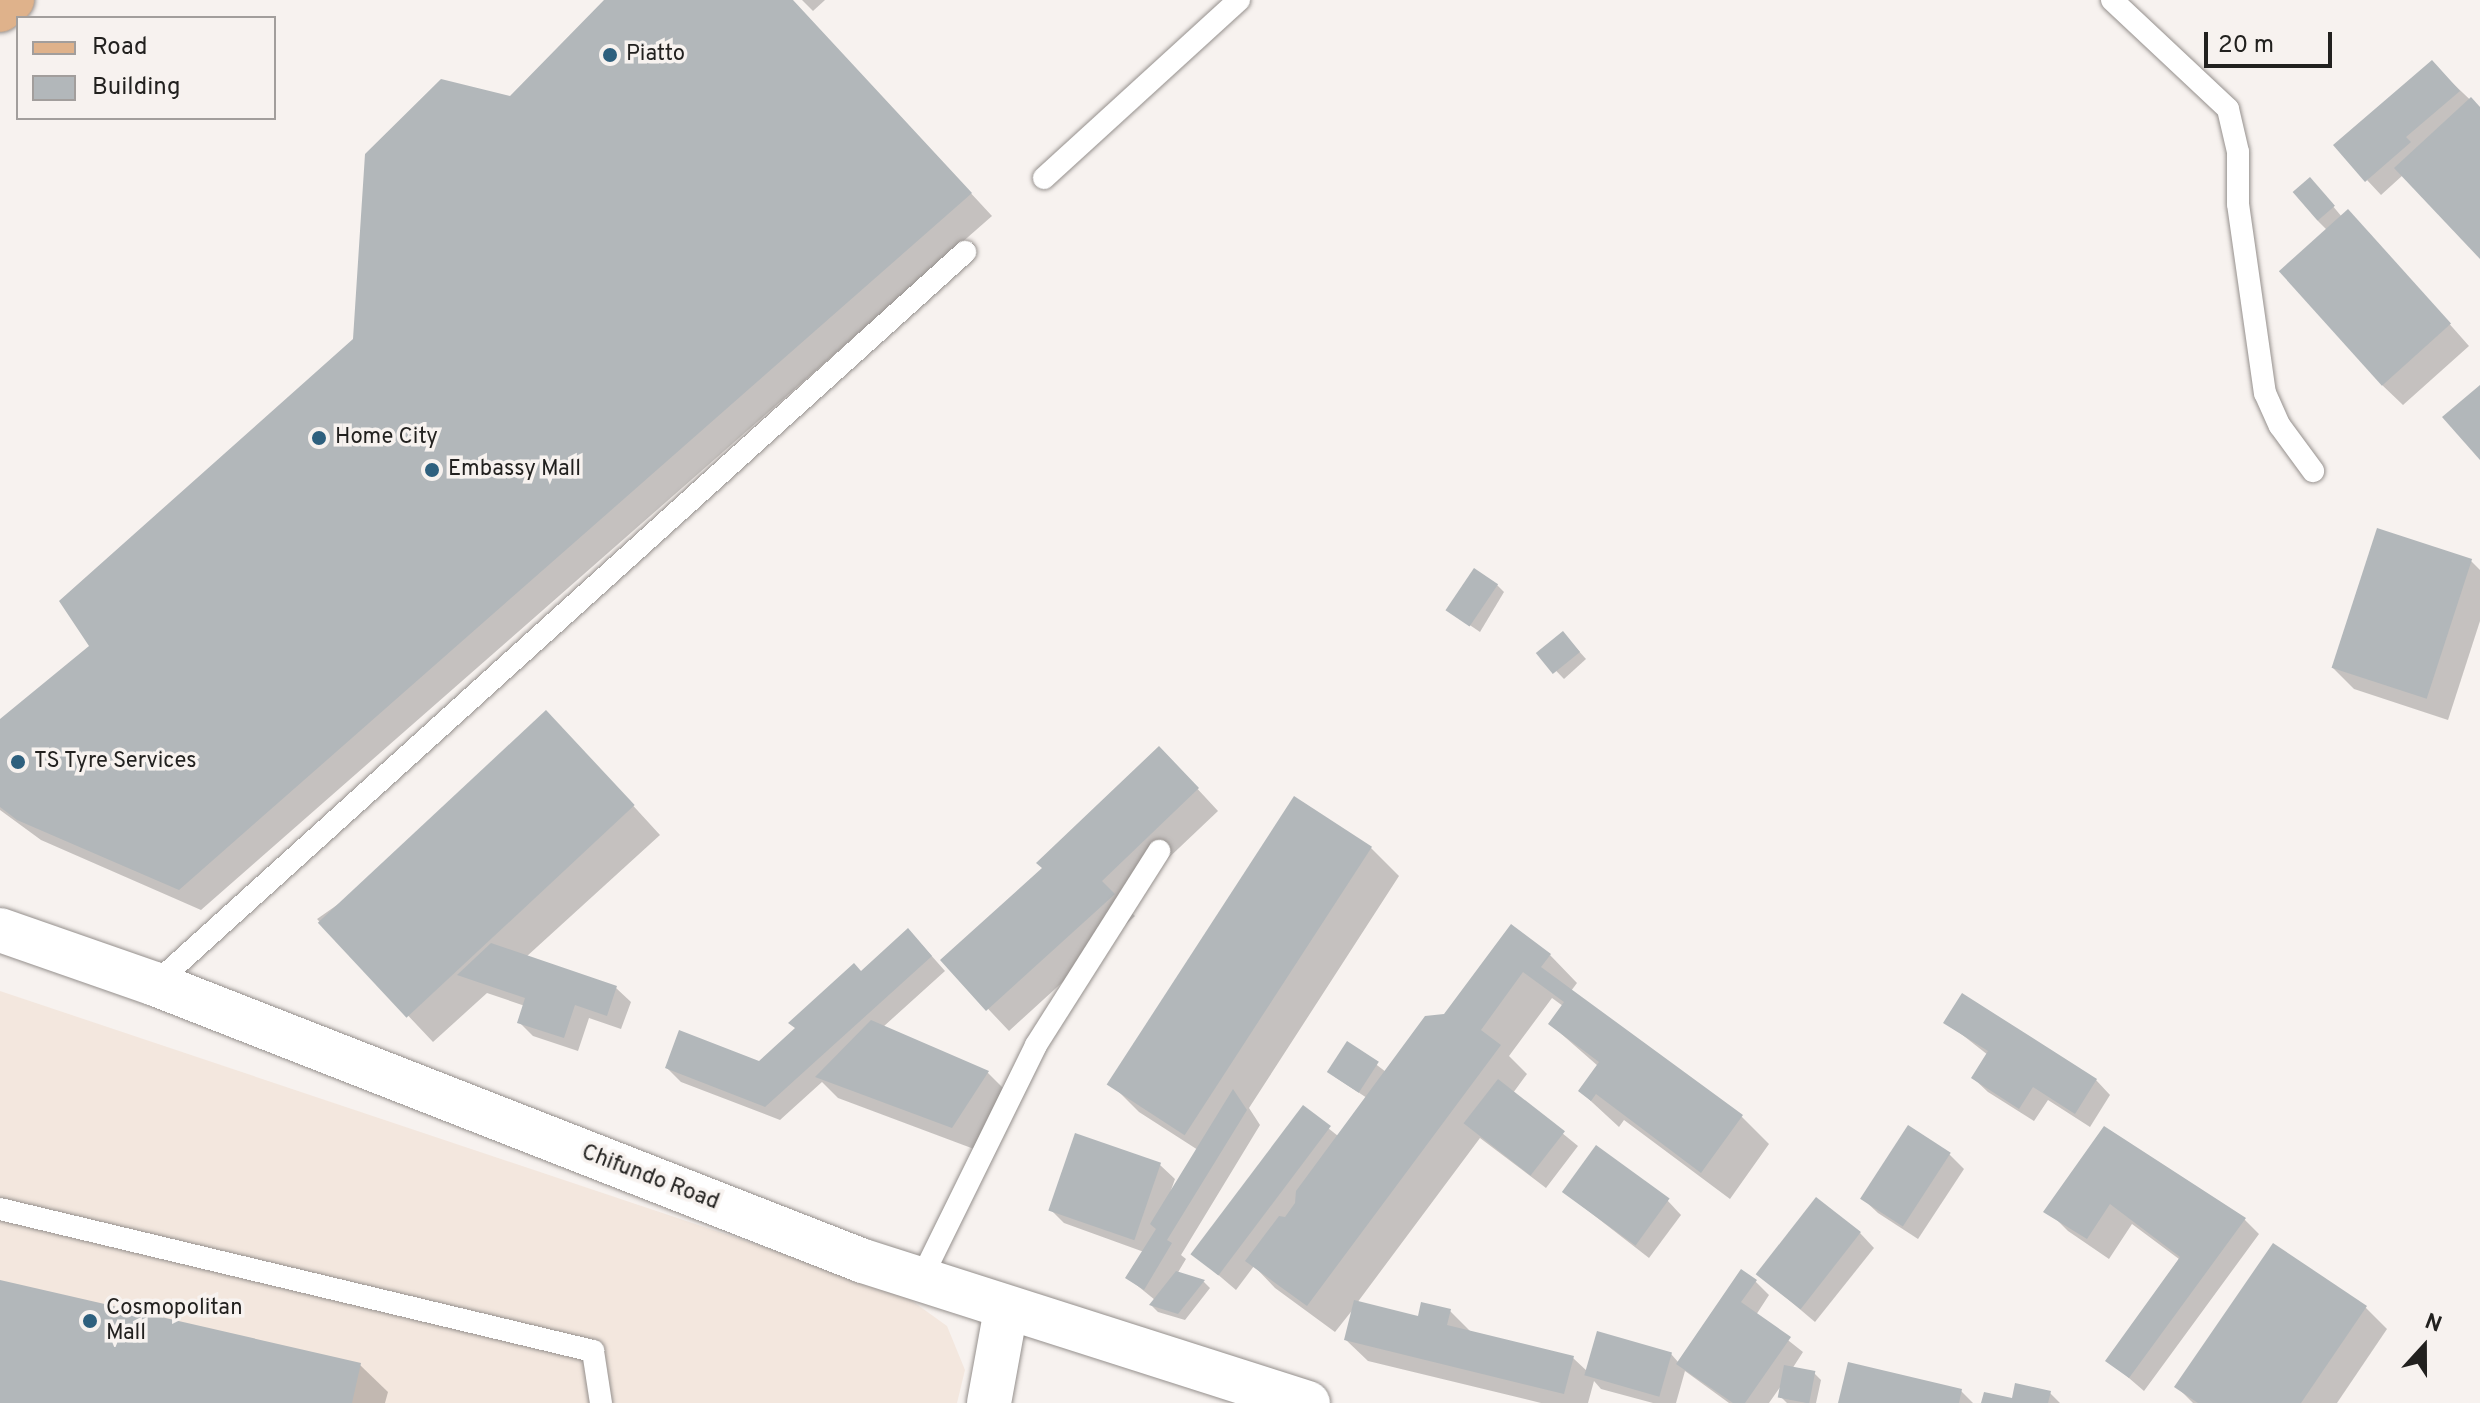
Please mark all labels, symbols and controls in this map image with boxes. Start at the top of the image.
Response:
legend [16,16,276,120]
scale bar [2208,16,2336,66]
text: 20 m [2218,31,2274,61]
text: Road [92,33,148,63]
place label: Piatto [626,42,685,68]
marker: Piatto [601,46,619,64]
text: Building [92,73,181,103]
place label: Home City [335,425,438,451]
marker: Home City [310,429,328,447]
place label: Embassy Mall [448,457,581,483]
marker: Embassy Mall [423,461,441,479]
place label: TS Tyre Services [34,749,197,775]
marker: TS Tyre Services [9,753,27,771]
street label: Chifundo Road [578,1140,722,1216]
place label: Cosmopolitan Mall [106,1295,243,1346]
north arrow [2384,1307,2464,1387]
text: N [2421,1309,2445,1340]
marker: Cosmopolitan Mall [81,1312,99,1330]

